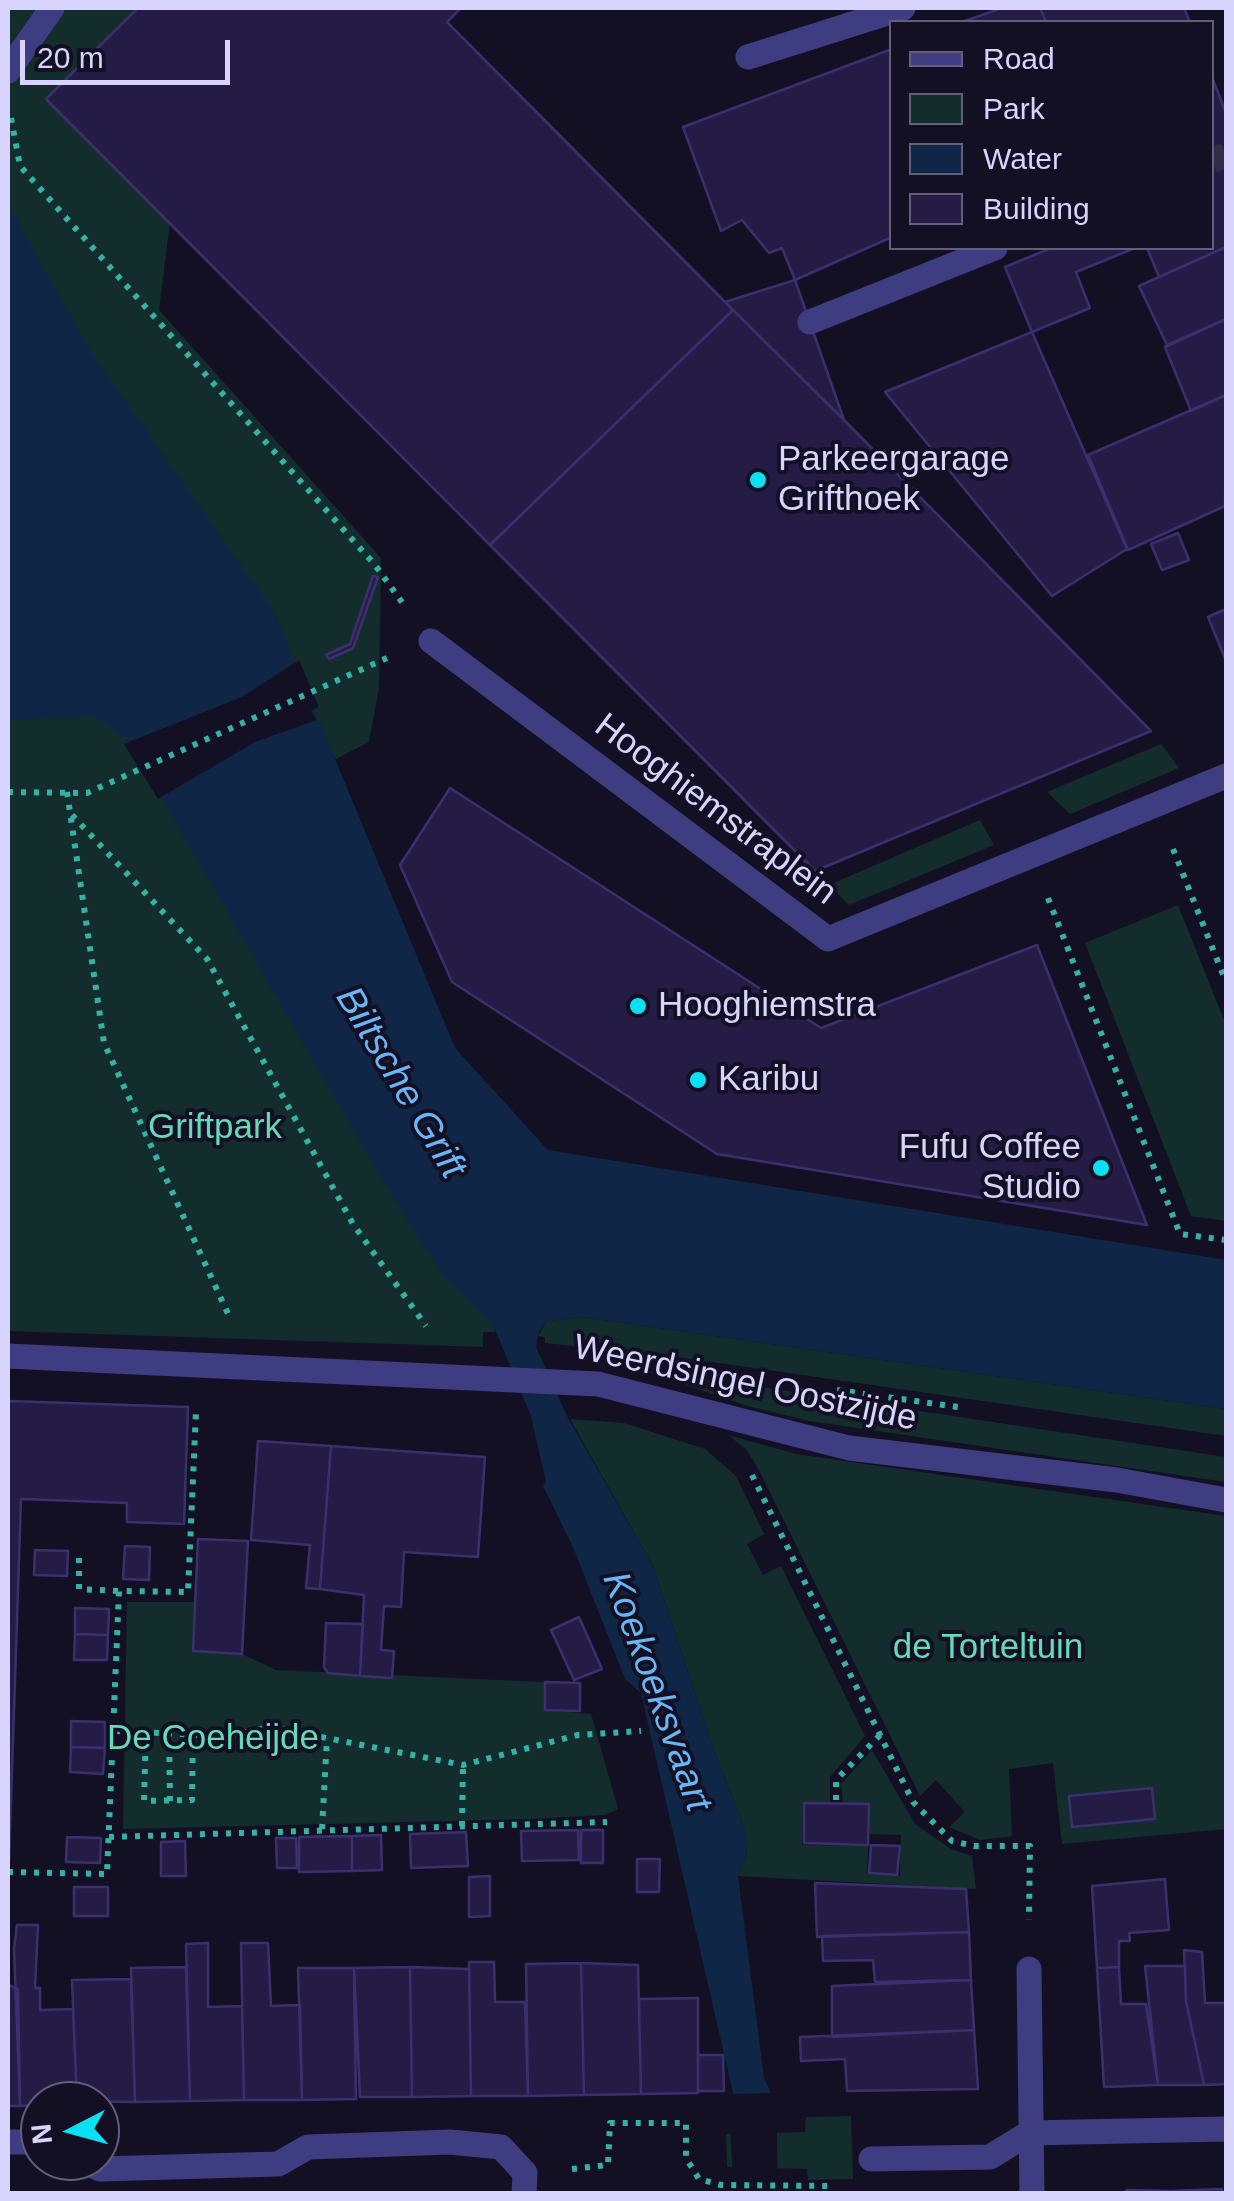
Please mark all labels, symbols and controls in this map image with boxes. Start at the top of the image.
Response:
scale bar [25,20,235,82]
legend [889,20,1214,250]
text: 20 m [37,41,104,74]
text: Road [983,42,1055,75]
text: Park [983,92,1045,125]
text: Water [983,142,1062,175]
text: Building [983,192,1090,225]
place label: Parkeergarage Grifthoek [778,439,1010,521]
marker: Parkeergarage Grifthoek [747,469,769,491]
street label: Hooghiemstraplein [586,705,844,915]
water label: Biltsche Grift [325,979,475,1187]
place label: Hooghiemstra [658,985,876,1027]
marker: Hooghiemstra [627,995,649,1017]
place label: Karibu [718,1059,819,1101]
marker: Karibu [687,1069,709,1091]
park label: Griftpark [148,1107,282,1149]
place label: Fufu Coffee Studio [899,1127,1081,1209]
marker: Fufu Coffee Studio [1090,1157,1112,1179]
street label: Weerdsingel Oostzijde [570,1327,920,1441]
water label: Koekoeksvaart [592,1566,720,1818]
park label: de Torteltuin [893,1627,1083,1669]
park label: De Coeheijde [107,1718,319,1760]
north arrow [20,2081,120,2181]
text: N [25,2122,58,2146]

